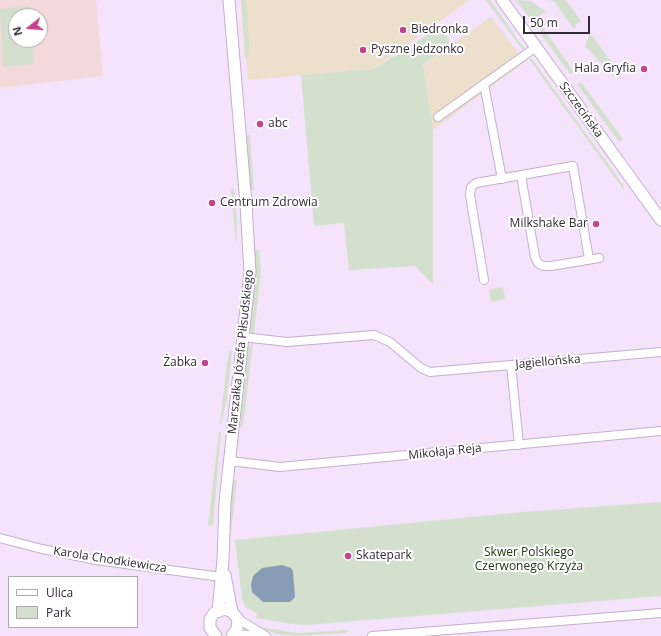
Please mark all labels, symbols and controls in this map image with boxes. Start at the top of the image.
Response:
north arrow [8,8,48,48]
scale bar [525,8,592,34]
text: 50 m [530,14,558,31]
place label: Biedronka [411,23,468,37]
text: N [9,25,25,38]
marker: Biedronka [398,25,408,35]
place label: Pyszne Jedzonko [371,43,464,57]
marker: Pyszne Jedzonko [358,45,368,55]
place label: Hala Gryfia [574,62,636,76]
marker: Hala Gryfia [639,64,649,74]
street label: Szczecińska [556,79,606,141]
place label: abc [268,117,288,131]
marker: abc [255,119,265,129]
place label: Centrum Zdrowia [220,196,318,210]
marker: Centrum Zdrowia [207,198,217,208]
place label: Milkshake Bar [510,217,588,231]
marker: Milkshake Bar [591,219,601,229]
street label: Marszałka Józefa Piłsudskiego [225,269,257,435]
street label: Jagiellońska [515,352,581,372]
place label: Żabka [163,356,197,370]
marker: Żabka [200,358,210,368]
street label: Mikołaja Reja [408,441,482,463]
street label: Karola Chodkiewicza [52,544,168,576]
park label: Skwer Polskiego Czerwonego Krzyża [475,546,583,574]
place label: Skatepark [356,549,412,563]
marker: Skatepark [343,551,353,561]
legend [8,576,138,628]
text: Ulica [46,584,73,601]
text: Park [46,604,71,621]

